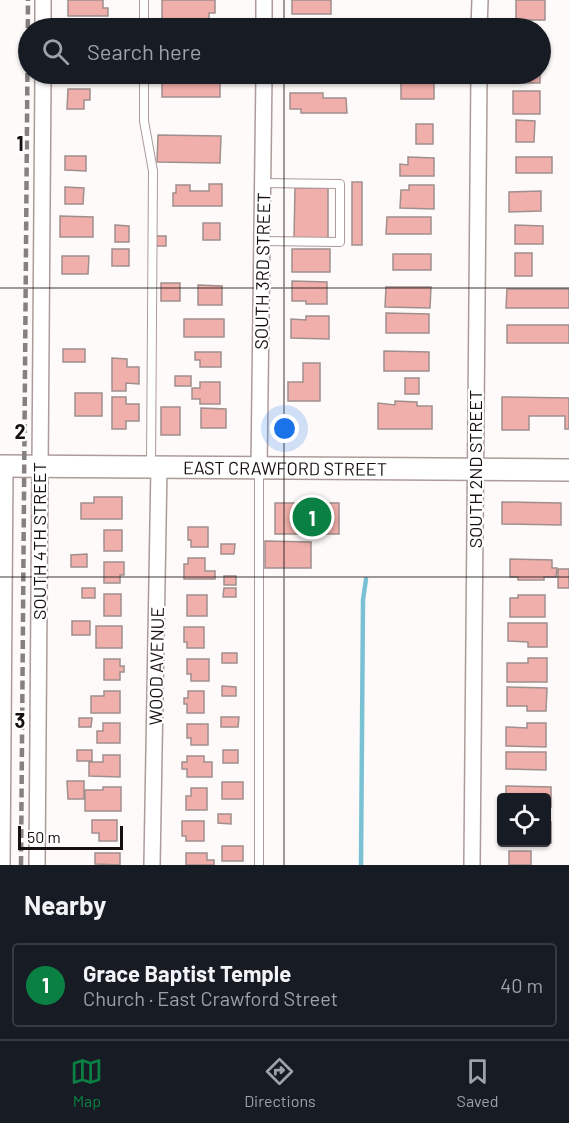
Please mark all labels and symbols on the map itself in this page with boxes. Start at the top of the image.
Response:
text: 1 [16,131,24,155]
street label: SOUTH 3RD STREET [250,192,274,350]
street label: SOUTH 2ND STREET [464,390,486,548]
your location [270,414,299,443]
text: 2 [14,419,26,443]
street label: EAST CRAWFORD STREET [183,456,387,480]
street label: SOUTH 4TH STREET [28,462,50,620]
pin: 1 [292,494,332,540]
street label: WOOD AVENUE [144,607,168,725]
text: 3 [15,708,25,732]
scale bar [18,823,123,850]

